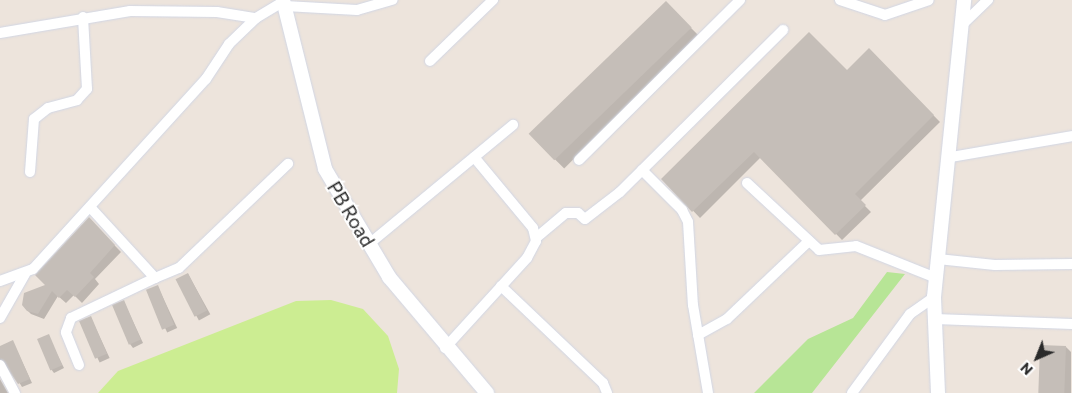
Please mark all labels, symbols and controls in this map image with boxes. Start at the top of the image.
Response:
street label: PB Road [323,177,379,251]
north arrow [1012,333,1062,383]
text: N [1017,359,1036,379]

